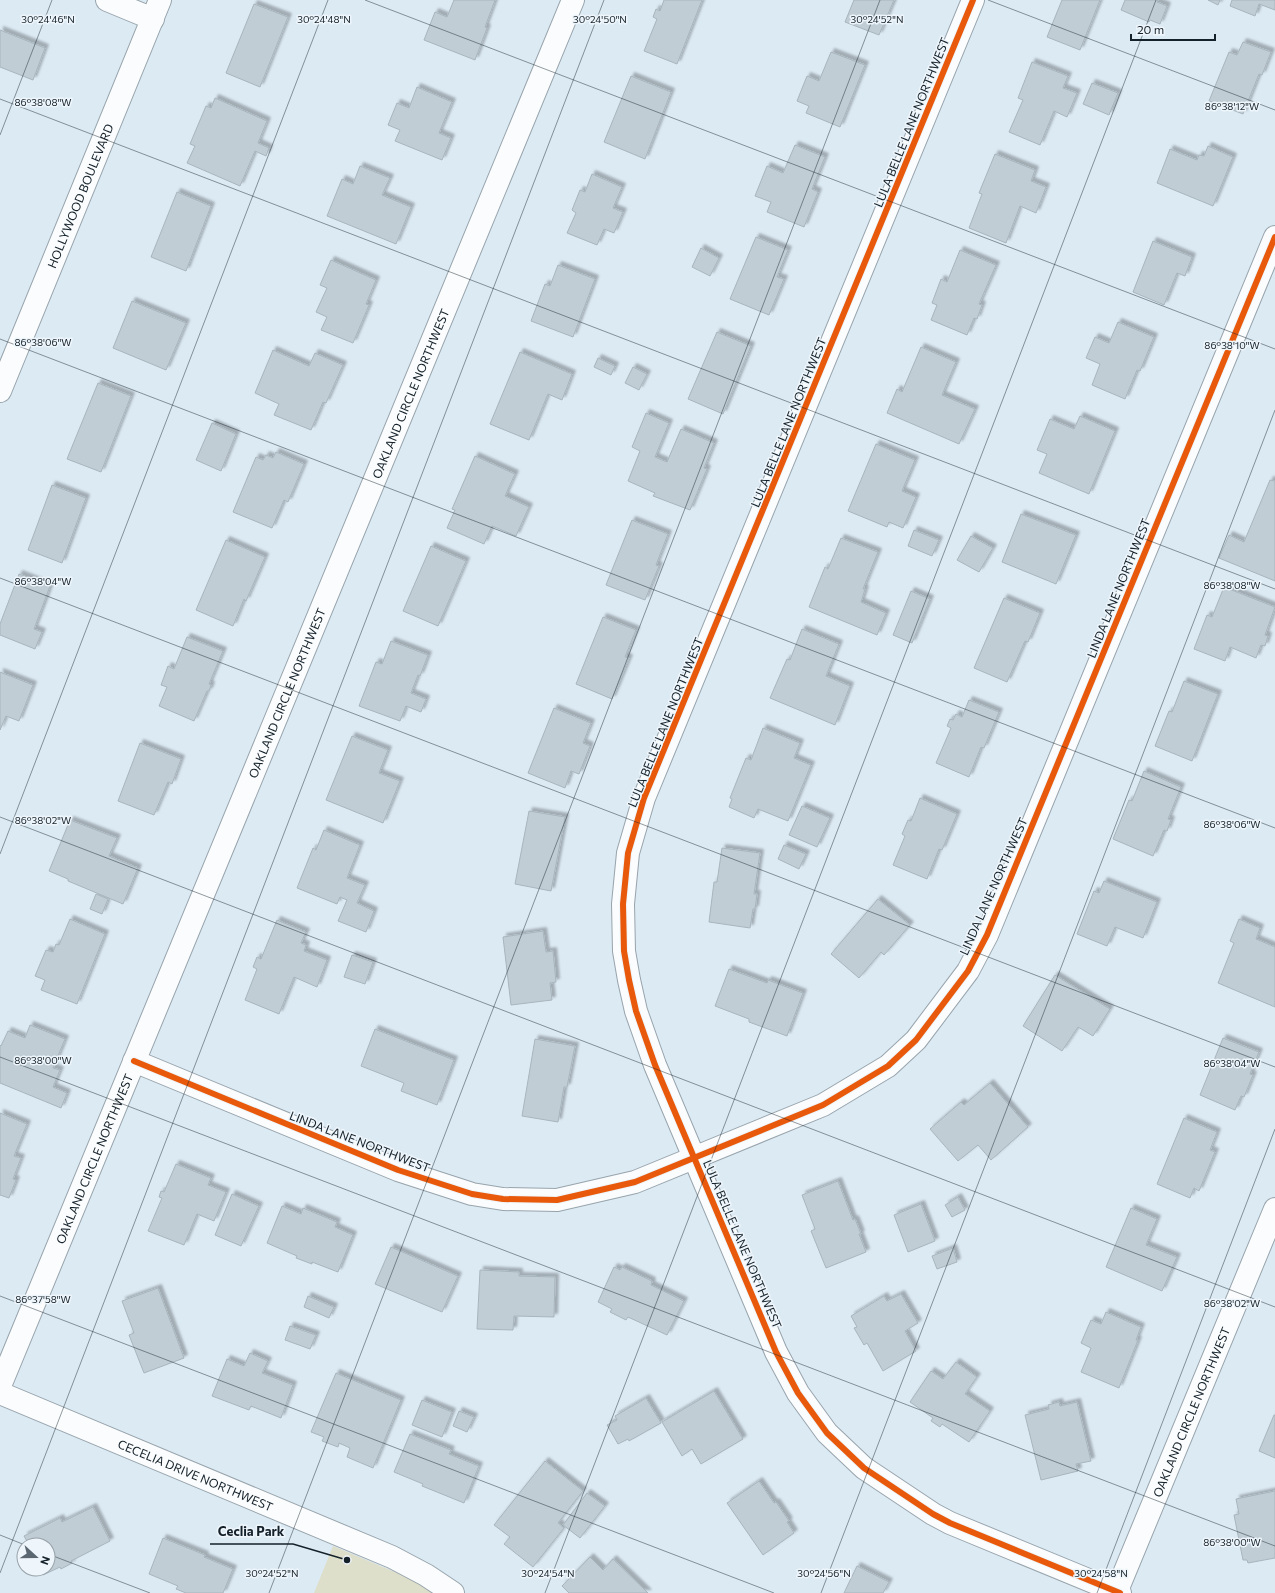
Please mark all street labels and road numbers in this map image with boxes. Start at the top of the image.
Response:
street label: LULA BELLE LANE NORTHWEST [870,35,952,209]
street label: HOLLYWOOD BOULEVARD [44,121,116,270]
street label: OAKLAND CIRCLE NORTHWEST [369,306,452,480]
street label: LULA BELLE LANE NORTHWEST [747,335,829,509]
street label: LINDA LANE NORTHWEST [1084,516,1153,660]
street label: OAKLAND CIRCLE NORTHWEST [245,606,328,780]
street label: LULA BELLE LANE NORTHWEST [624,635,706,809]
street label: LINDA LANE NORTHWEST [956,815,1030,957]
street label: OAKLAND CIRCLE NORTHWEST [53,1071,135,1246]
street label: LINDA LANE NORTHWEST [288,1108,432,1174]
street label: LULA BELLE LANE NORTHWEST [701,1158,785,1331]
street label: OAKLAND CIRCLE NORTHWEST [1150,1325,1232,1499]
street label: CECELIA DRIVE NORTHWEST [116,1436,276,1514]

